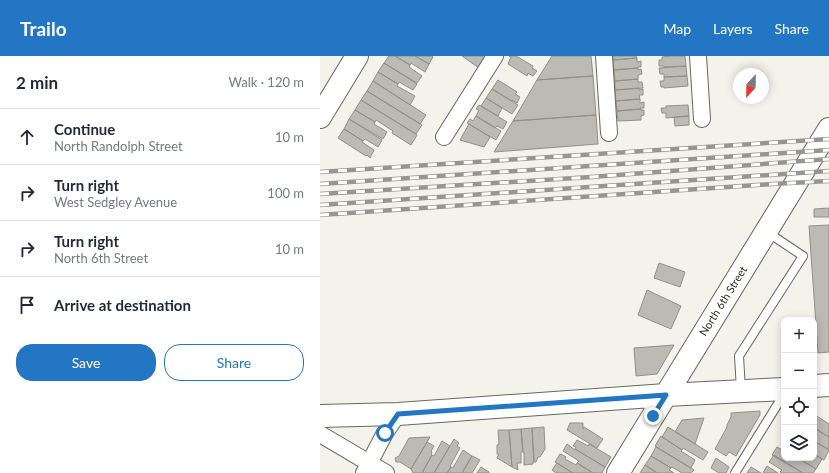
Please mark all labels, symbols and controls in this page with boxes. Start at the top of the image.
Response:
text: Trailo [20,17,67,40]
text: Map [663,20,691,37]
text: Layers [713,20,753,37]
text: Share [775,20,809,37]
north arrow [733,68,769,104]
text: 2 min [16,72,58,93]
text: Walk · 120 m [228,74,304,90]
text: Continue [54,120,115,138]
icon: ahead [16,126,38,148]
text: 10 m [275,129,304,145]
text: North Randolph Street [54,138,183,154]
text: Turn right [54,176,119,194]
icon: right [16,182,38,204]
text: 100 m [267,185,304,201]
text: West Sedgley Avenue [54,194,177,210]
text: Turn right [54,232,119,250]
icon: right [16,238,38,260]
text: 10 m [275,241,304,257]
text: North 6th Street [54,250,148,266]
street label: North 6th Street [696,263,749,338]
icon: arrive [16,294,38,316]
text: Arrive at destination [54,296,191,314]
map controls [781,317,817,461]
button: + [781,317,817,353]
button: Save [16,344,156,381]
button: Share [164,344,304,381]
button: − [781,353,817,389]
button: locate [781,389,817,425]
route end [644,407,662,425]
route start [376,424,394,442]
button: layers [781,425,817,461]

